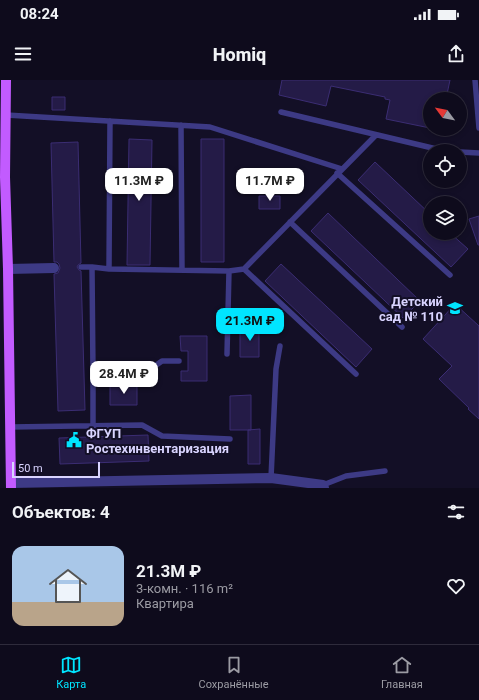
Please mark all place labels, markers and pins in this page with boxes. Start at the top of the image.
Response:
pin: 11.3M ₽ [102,168,176,202]
pin: 11.7M ₽ [233,168,307,202]
place label: Детский сад № 110 [379,294,443,324]
school or university icon: Детский сад № 110 [446,299,464,317]
pin: 21.3M ₽ [213,308,287,342]
pin: 28.4M ₽ [87,361,161,395]
place label: ФГУП Ростехинвентаризация [86,426,229,456]
public building icon: ФГУП Ростехинвентаризация [65,431,83,449]

